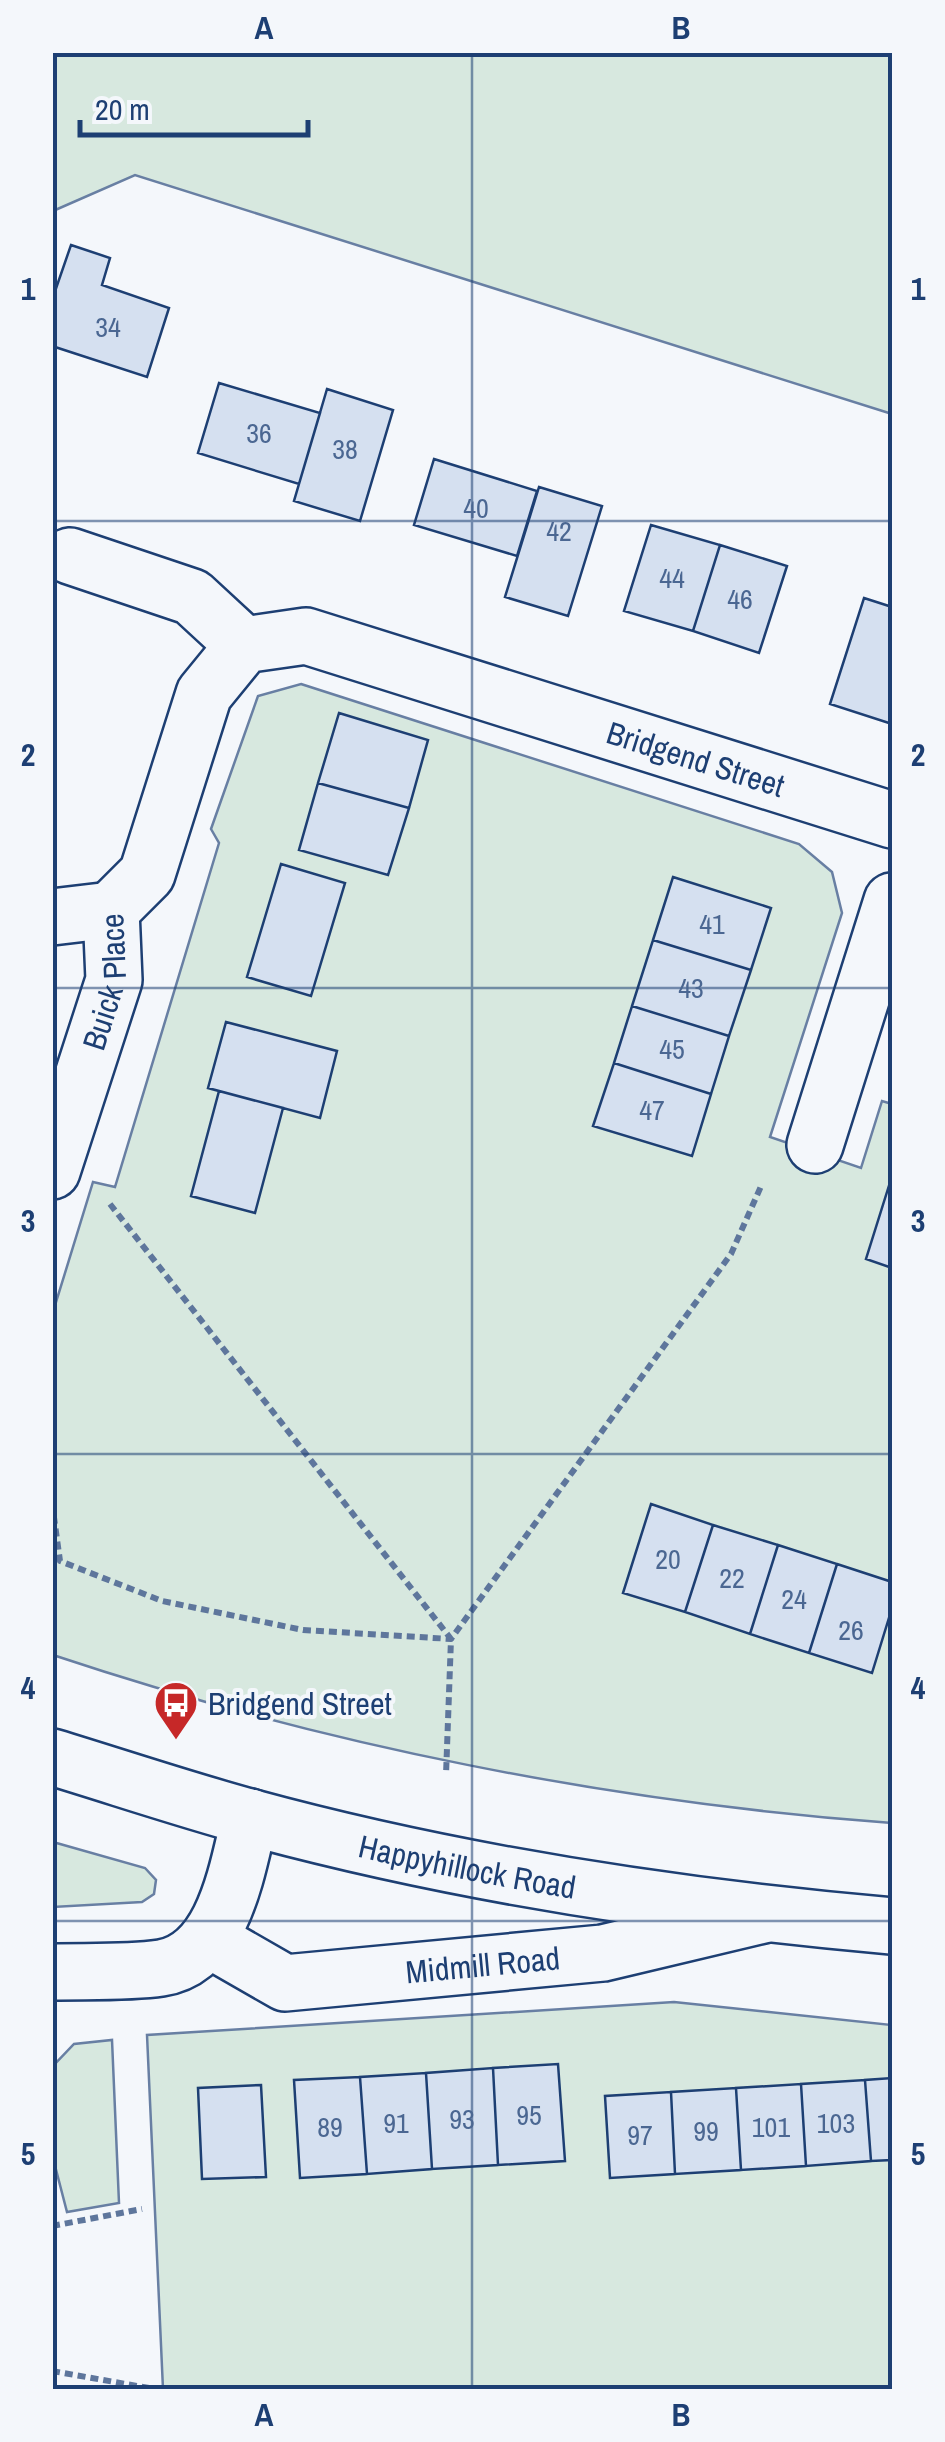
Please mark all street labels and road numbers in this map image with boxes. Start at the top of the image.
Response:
street label: Bridgend Street [602,710,790,806]
street label: Buick Place [71,913,135,1055]
street label: Happyhillock Road [355,1824,579,1908]
street label: Midmill Road [404,1936,562,1993]

